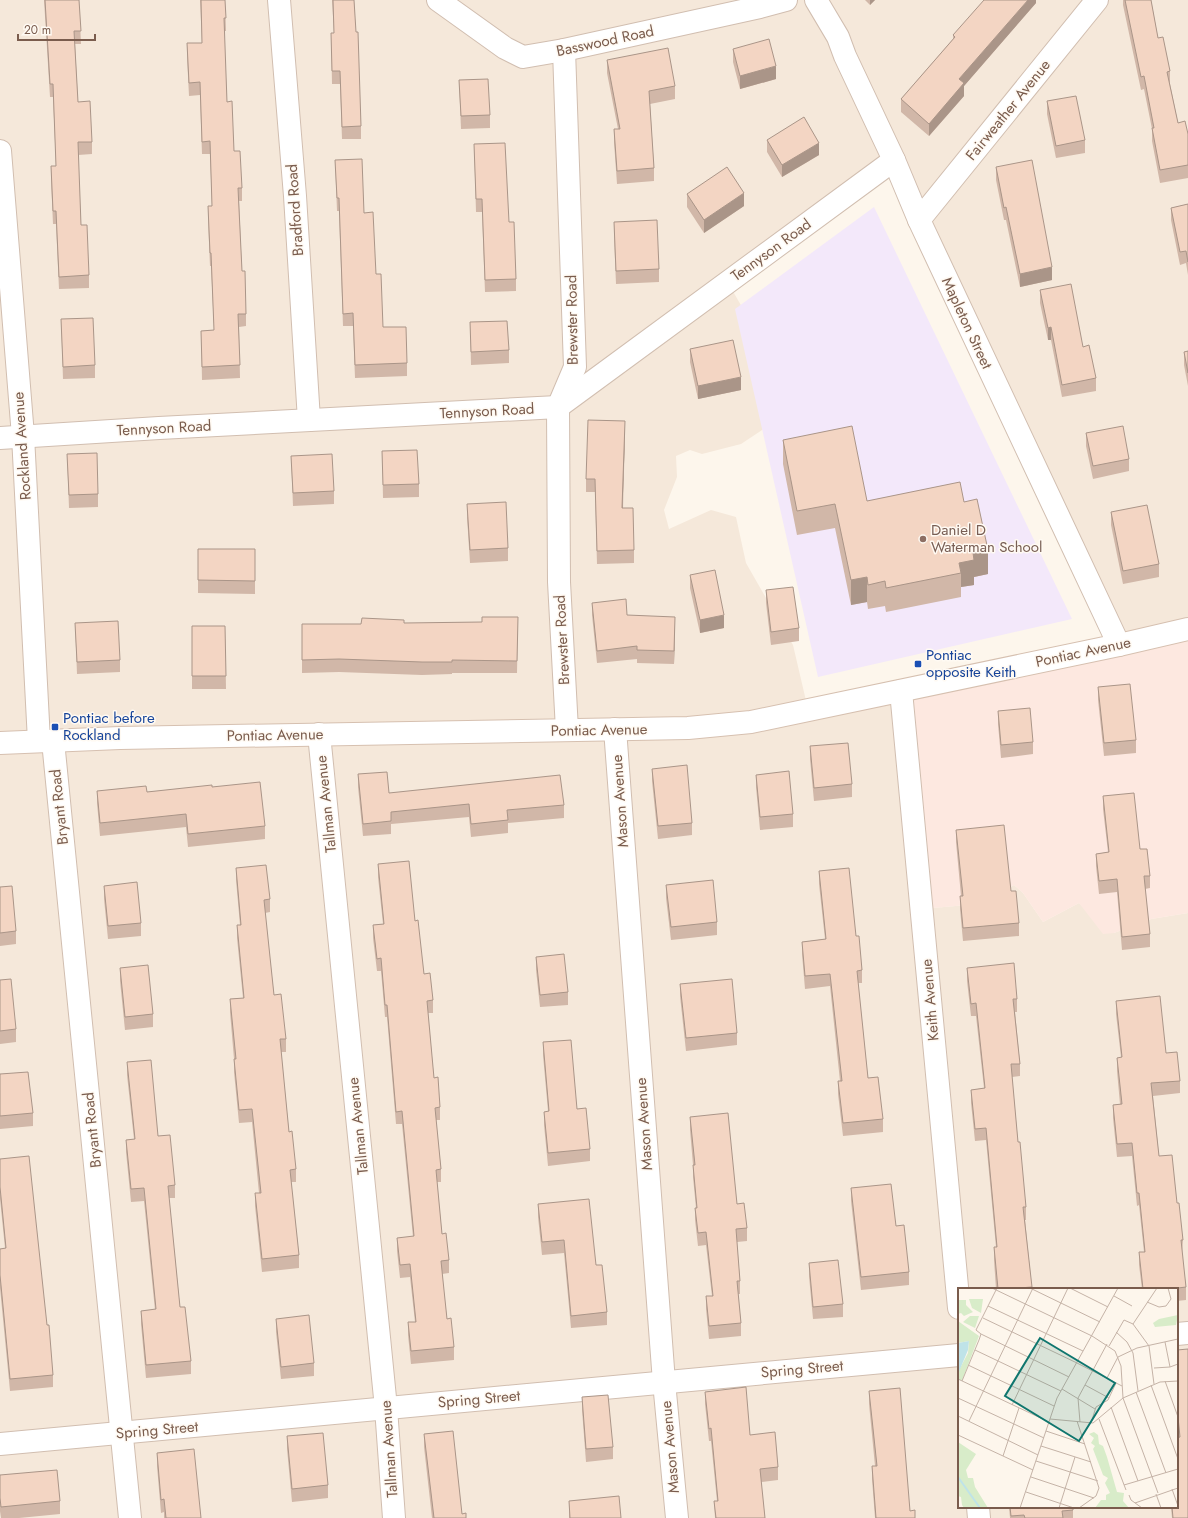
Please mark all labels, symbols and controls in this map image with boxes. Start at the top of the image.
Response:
scale bar [18,16,95,42]
street label: Basswood Road [554,20,656,62]
text: 20 m [24,21,51,39]
street label: Fairweather Avenue [960,55,1056,165]
street label: Bradford Road [281,163,309,257]
street label: Tennyson Road [726,213,816,287]
street label: Mapleton Street [936,273,998,373]
street label: Brewster Road [560,275,584,365]
street label: Rockland Avenue [7,391,37,501]
street label: Tennyson Road [439,398,535,424]
street label: Tennyson Road [116,415,212,441]
place label: Daniel D Waterman School [931,519,1042,558]
marker: Daniel D Waterman School [918,534,928,544]
street label: Brewster Road [549,594,575,686]
street label: Pontiac Avenue [1033,631,1133,673]
place label: Pontiac opposite Keith [926,644,1016,683]
marker: Pontiac opposite Keith [913,659,923,669]
place label: Pontiac before Rockland [63,707,155,746]
street label: Pontiac Avenue [550,718,648,742]
marker: Pontiac before Rockland [50,722,60,732]
street label: Pontiac Avenue [226,723,324,747]
street label: Tallman Avenue [310,754,342,854]
street label: Mason Avenue [606,754,634,848]
street label: Bryant Road [44,768,74,846]
street label: Keith Avenue [915,958,945,1042]
street label: Tallman Avenue [342,1076,374,1176]
street label: Mason Avenue [630,1077,658,1171]
street label: Bryant Road [77,1091,107,1169]
inset map [958,1288,1178,1508]
street label: Spring Street [760,1354,844,1384]
street label: Spring Street [437,1384,521,1414]
street label: Tallman Avenue [375,1399,403,1498]
street label: Mason Avenue [655,1400,685,1494]
street label: Spring Street [115,1415,199,1445]

